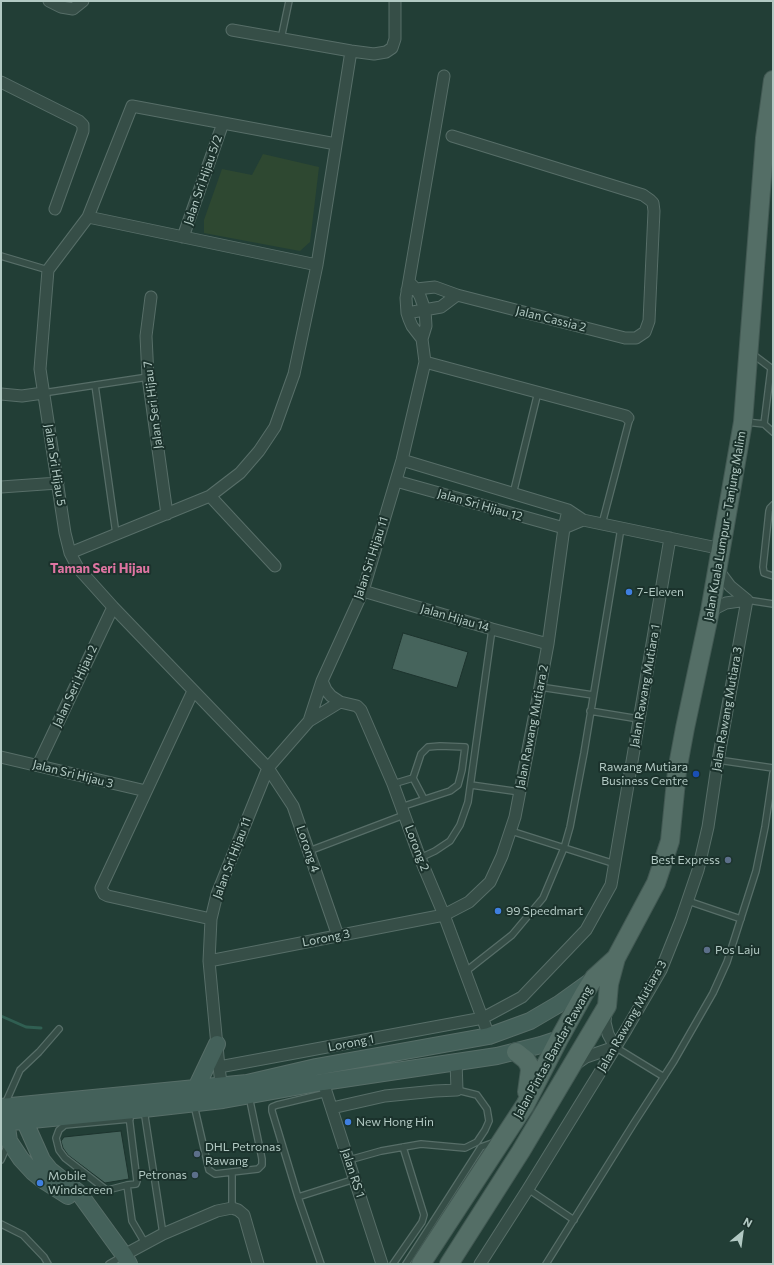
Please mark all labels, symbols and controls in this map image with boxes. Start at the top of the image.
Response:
street label: Jalan Sri Hijau 5/2 [181,133,225,227]
street label: Jalan Cassia 2 [514,303,588,335]
street label: Jalan Seri Hijau 7 [140,360,166,450]
street label: Jalan Sri Hijau 5 [41,423,69,507]
street label: Jalan Kuala Lumpur - Tanjung Malim [701,430,749,622]
street label: Jalan Sri Hijau 12 [436,486,524,524]
street label: Jalan Sri Hijau 11 [351,515,391,601]
district label: Taman Seri Hijau [50,561,150,577]
place label: 7-Eleven [637,585,684,599]
marker: 7-Eleven [624,587,634,597]
street label: Jalan Hijau 14 [419,601,491,635]
street label: Jalan Rawang Mutiara 1 [627,623,663,749]
street label: Jalan Seri Hijau 2 [50,643,100,729]
street label: Jalan Rawang Mutiara 3 [709,646,745,772]
street label: Jalan Rawang Mutiara 2 [513,664,551,790]
street label: Jalan Sri Hijau 3 [31,757,115,791]
place label: Rawang Mutiara Business Centre [599,760,688,788]
marker: Rawang Mutiara Business Centre [691,769,701,779]
street label: Jalan Sri Hijau 11 [210,815,254,901]
street label: Lorong 2 [402,823,432,873]
street label: Lorong 4 [293,824,323,874]
place label: Best Express [651,853,720,867]
marker: Best Express [723,855,733,865]
place label: 99 Speedmart [506,904,583,918]
marker: 99 Speedmart [493,906,503,916]
street label: Lorong 3 [301,926,351,950]
place label: Pos Laju [715,943,760,957]
marker: Pos Laju [702,945,712,955]
street label: Jalan Rawang Mutiara 3 [594,958,670,1074]
street label: Jalan Pintas Bandar Rawang [511,983,595,1121]
street label: Lorong 1 [327,1031,375,1055]
place label: New Hong Hin [356,1115,434,1129]
marker: New Hong Hin [343,1117,353,1127]
place label: DHL Petronas Rawang [205,1140,281,1168]
street label: Jalan RS 1 [338,1147,368,1199]
marker: DHL Petronas Rawang [192,1149,202,1159]
place label: Petronas [138,1168,187,1182]
place label: Mobile Windscreen [48,1169,113,1197]
marker: Petronas [190,1170,200,1180]
marker: Mobile Windscreen [35,1178,45,1188]
north arrow [722,1213,762,1253]
text: N [741,1214,755,1230]

